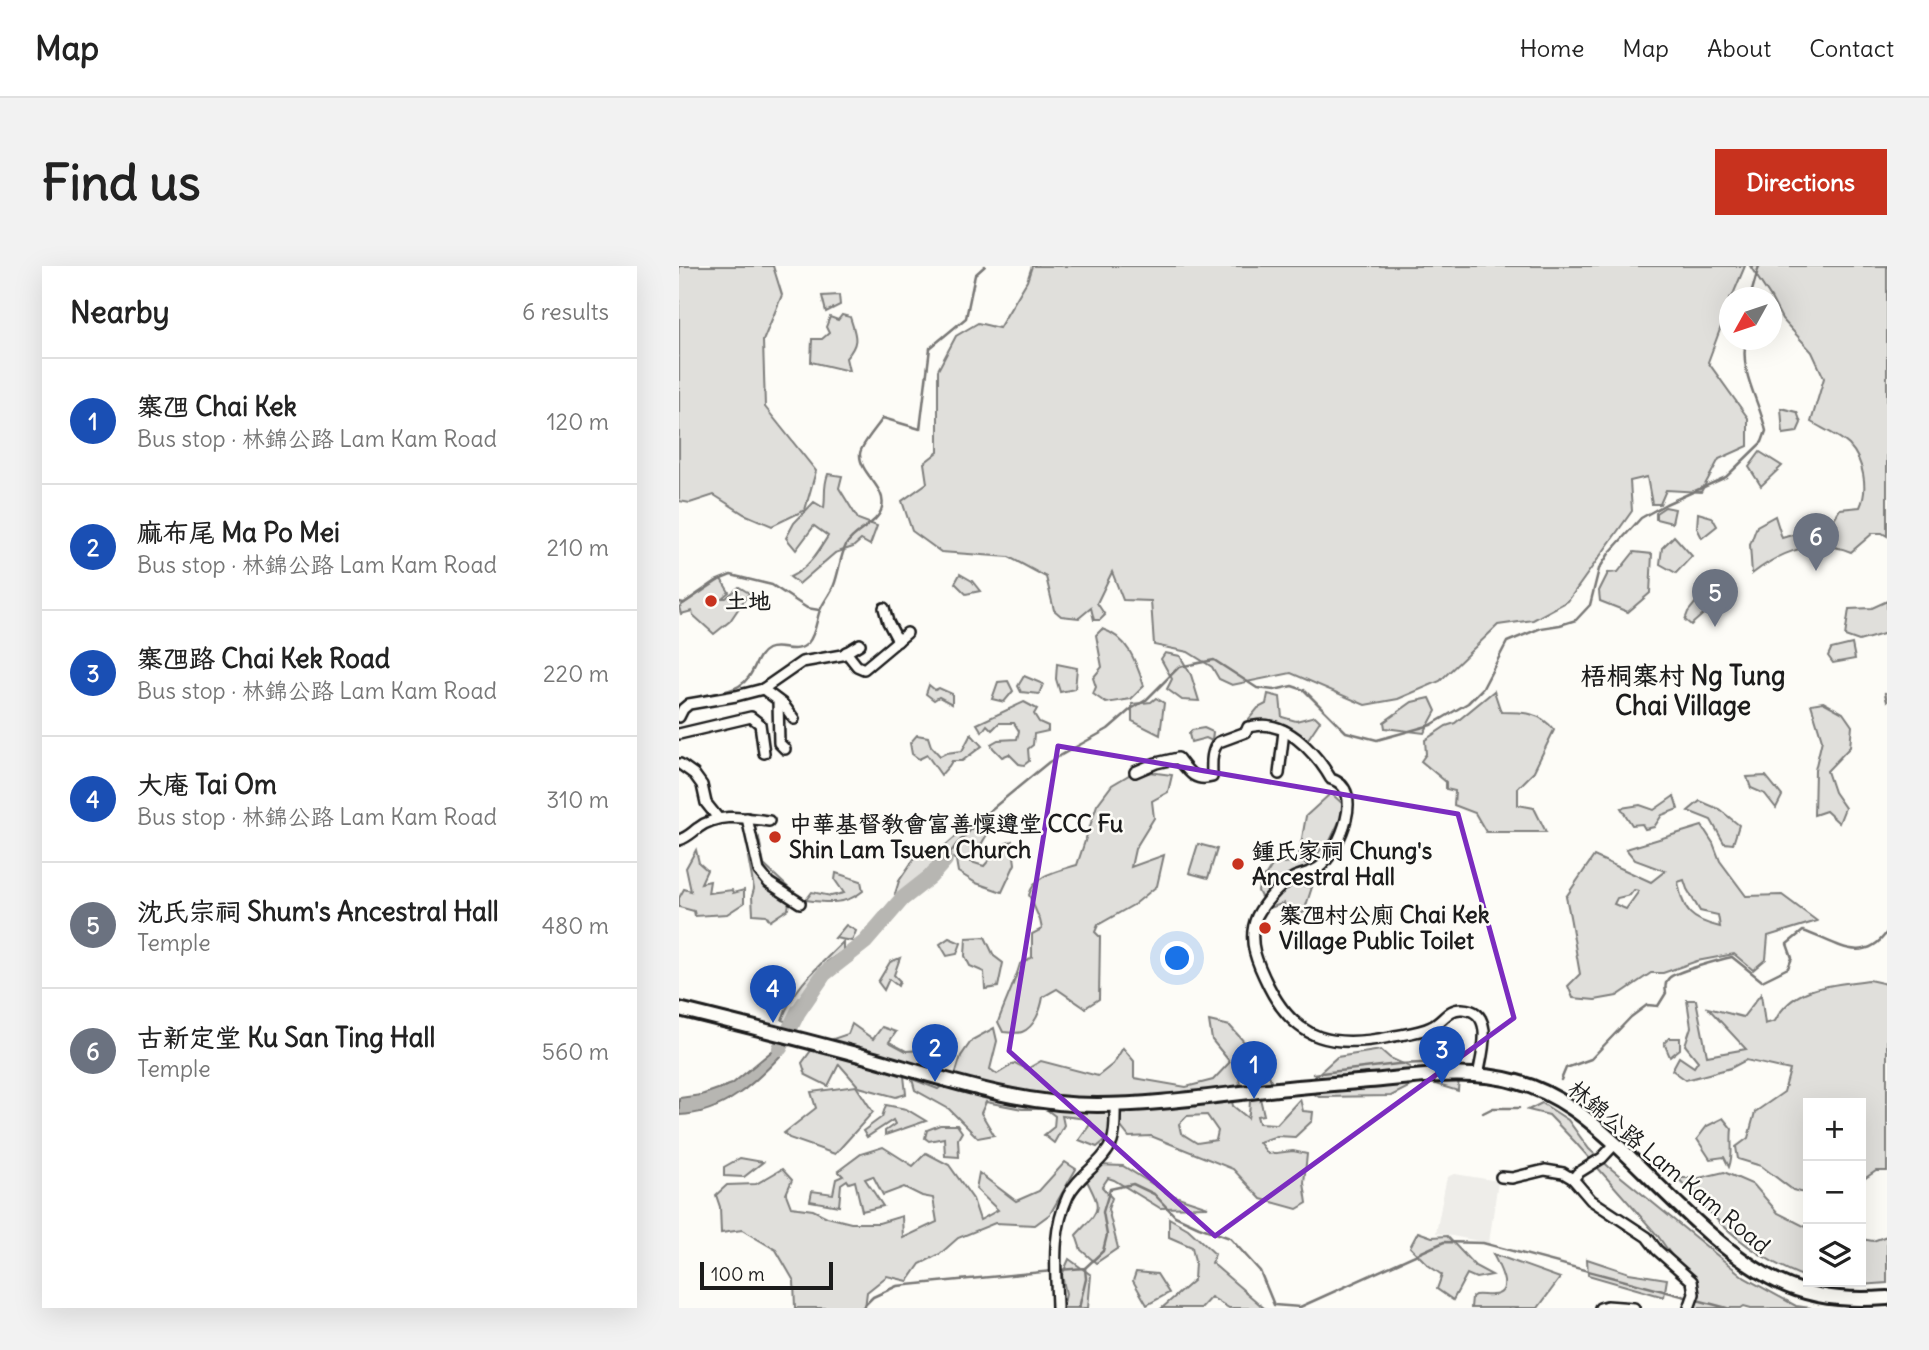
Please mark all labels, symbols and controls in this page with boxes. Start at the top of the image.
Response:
text: Map [35,27,99,69]
text: Home [1520,33,1584,63]
text: Map [1622,33,1669,63]
text: About [1707,33,1771,63]
text: Contact [1809,33,1894,63]
button: Directions [1715,149,1887,215]
text: Find us [42,152,200,213]
north arrow [1719,287,1782,350]
text: Nearby [70,293,170,331]
text: 6 results [522,297,609,326]
text: 寨乪 Chai Kek [137,390,297,423]
text: 1 [88,407,98,436]
text: 120 m [546,407,609,436]
text: Bus stop · 林錦公路 Lam Kam Road [137,424,497,453]
pin: 6 [1793,513,1839,571]
text: 麻布尾 Ma Po Mei [137,516,340,549]
text: 2 [87,533,99,562]
text: 210 m [546,533,609,562]
text: Bus stop · 林錦公路 Lam Kam Road [137,550,497,579]
pin: 5 [1692,569,1738,627]
place label: 土地 [725,586,771,615]
marker: 土地 [703,593,719,609]
text: 寨乪路 Chai Kek Road [137,642,390,675]
text: 3 [86,659,100,688]
text: 220 m [543,659,609,688]
district label: 梧桐寨村 Ng Tung Chai Village [1580,659,1786,722]
text: Bus stop · 林錦公路 Lam Kam Road [137,676,497,705]
text: 大庵 Tai Om [137,768,277,801]
text: 4 [86,785,100,814]
text: 310 m [546,785,609,814]
text: Bus stop · 林錦公路 Lam Kam Road [137,802,497,831]
place label: 中華基督教會富善懍遵堂 CCC Fu Shin Lam Tsuen Church [789,809,1123,864]
marker: 中華基督教會富善懍遵堂 CCC Fu Shin Lam Tsuen Church [767,829,783,845]
place label: 鍾氏家祠 Chung's Ancestral Hall [1252,836,1432,891]
marker: 鍾氏家祠 Chung's Ancestral Hall [1230,856,1246,872]
text: 沈氏宗祠 Shum's Ancestral Hall [137,895,499,928]
place label: 寨乪村公廁 Chai Kek Village Public Toilet [1279,900,1490,955]
text: 5 [86,911,100,940]
text: 480 m [542,911,609,940]
marker: 寨乪村公廁 Chai Kek Village Public Toilet [1257,920,1273,936]
text: Temple [137,928,211,957]
your location [1160,941,1194,975]
pin: 4 [750,965,796,1023]
text: 古新定堂 Ku San Ting Hall [137,1021,435,1054]
pin: 2 [912,1024,958,1082]
pin: 3 [1419,1026,1465,1084]
text: 6 [86,1037,100,1066]
text: 560 m [542,1037,609,1066]
pin: 1 [1231,1041,1277,1099]
text: Temple [137,1054,211,1083]
street label: 林錦公路 Lam Kam Road [1562,1073,1776,1260]
map controls [1803,1098,1866,1287]
button: + [1803,1098,1866,1161]
button: − [1803,1161,1866,1224]
button: layers [1803,1224,1866,1287]
scale bar [700,1259,833,1291]
text: 100 m [711,1262,765,1286]

